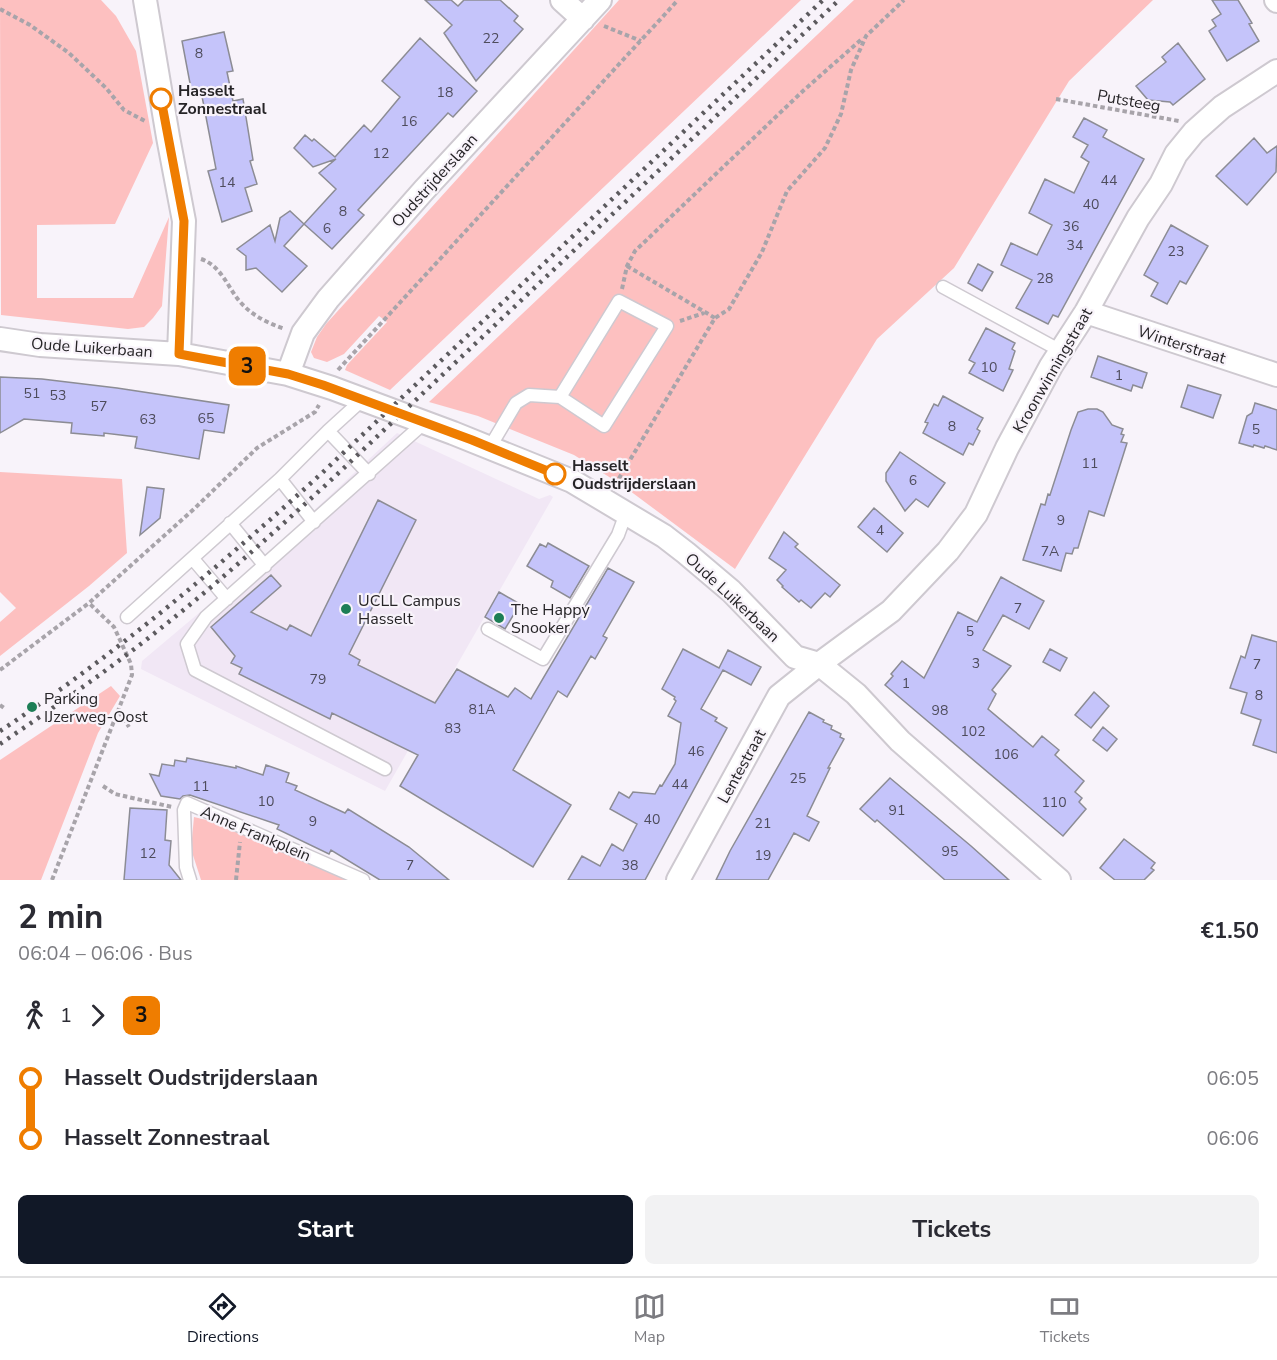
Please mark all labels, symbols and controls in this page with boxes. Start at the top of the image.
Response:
house number: 22 [483,29,499,48]
house number: 8 [195,44,203,63]
place label: Hasselt Zonnestraal [178,80,267,120]
house number: 18 [437,83,453,102]
street label: Putsteeg [1095,85,1162,117]
marker: Hasselt Zonnestraal [150,88,172,110]
house number: 16 [401,112,417,131]
street label: Oudstrijderslaan [387,129,483,232]
house number: 12 [373,144,389,163]
house number: 44 [1101,171,1117,190]
house number: 14 [219,173,235,192]
house number: 40 [1083,195,1099,214]
house number: 8 [339,202,347,221]
house number: 36 [1063,217,1079,236]
house number: 6 [323,219,331,238]
house number: 34 [1067,236,1083,255]
house number: 23 [1168,242,1184,261]
house number: 28 [1037,269,1053,288]
street label: Kroonwinningstraat [1008,303,1098,437]
street label: Winterstraat [1135,320,1229,370]
street label: Oude Luikerbaan [30,333,153,363]
line badge: 3 [228,346,266,386]
text: 3 [241,352,253,380]
house number: 10 [981,358,997,377]
house number: 1 [1115,366,1123,385]
house number: 51 [24,384,40,403]
house number: 53 [50,386,66,405]
house number: 57 [91,397,107,416]
house number: 65 [198,409,214,428]
house number: 63 [140,410,156,429]
house number: 8 [948,417,956,436]
house number: 5 [1252,420,1260,439]
house number: 11 [1082,454,1098,473]
place label: Hasselt Oudstrijderslaan [572,455,696,495]
marker: Hasselt Oudstrijderslaan [544,463,566,485]
house number: 6 [909,471,917,490]
house number: 9 [1057,511,1065,530]
house number: 4 [876,521,884,540]
house number: 7A [1041,542,1059,561]
street label: Oude Luikerbaan [680,548,784,647]
place label: UCLL Campus Hasselt [358,590,461,630]
place label: The Happy Snooker [511,599,591,639]
house number: 7 [1014,599,1022,618]
marker: UCLL Campus Hasselt [339,602,353,616]
marker: The Happy Snooker [492,611,506,625]
house number: 5 [966,622,974,641]
house number: 3 [972,654,980,673]
house number: 7 [1253,655,1261,674]
house number: 79 [310,670,326,689]
house number: 1 [902,674,910,693]
house number: 8 [1255,686,1263,705]
place label: Parking IJzerweg-Oost [44,688,148,728]
marker: Parking IJzerweg-Oost [25,700,39,714]
house number: 81A [468,700,496,719]
house number: 98 [932,701,948,720]
house number: 83 [445,719,461,738]
house number: 102 [960,722,986,741]
street label: Lentestraat [712,725,771,808]
house number: 46 [688,742,704,761]
house number: 106 [993,745,1019,764]
house number: 25 [790,769,806,788]
house number: 44 [672,775,688,794]
house number: 11 [193,777,209,796]
house number: 10 [258,792,274,811]
house number: 110 [1041,793,1067,812]
street label: Anne Frankplein [197,801,314,867]
house number: 91 [889,801,905,820]
house number: 40 [644,810,660,829]
house number: 9 [309,812,317,831]
house number: 21 [755,814,771,833]
house number: 95 [942,842,958,861]
house number: 12 [140,844,156,863]
house number: 19 [755,846,771,865]
house number: 7 [406,856,414,875]
house number: 38 [622,856,638,875]
text: 2 min [18,895,103,940]
text: €1.50 [1201,916,1259,946]
text: 06:04 – 06:06 · Bus [18,940,193,967]
icon: walk [18,999,51,1032]
icon: forward [81,999,114,1032]
text: 3 [135,1001,148,1029]
text: 1 [60,1002,72,1029]
text: Hasselt Oudstrijderslaan [64,1063,318,1093]
text: 06:05 [1206,1065,1259,1092]
text: Hasselt Zonnestraal [64,1123,270,1153]
text: 06:06 [1206,1125,1259,1152]
button: Start [18,1195,633,1264]
button: Tickets [645,1195,1259,1264]
tab: Directions [187,1290,259,1348]
tab: Map [633,1290,666,1348]
tab: Tickets [1040,1290,1090,1348]

